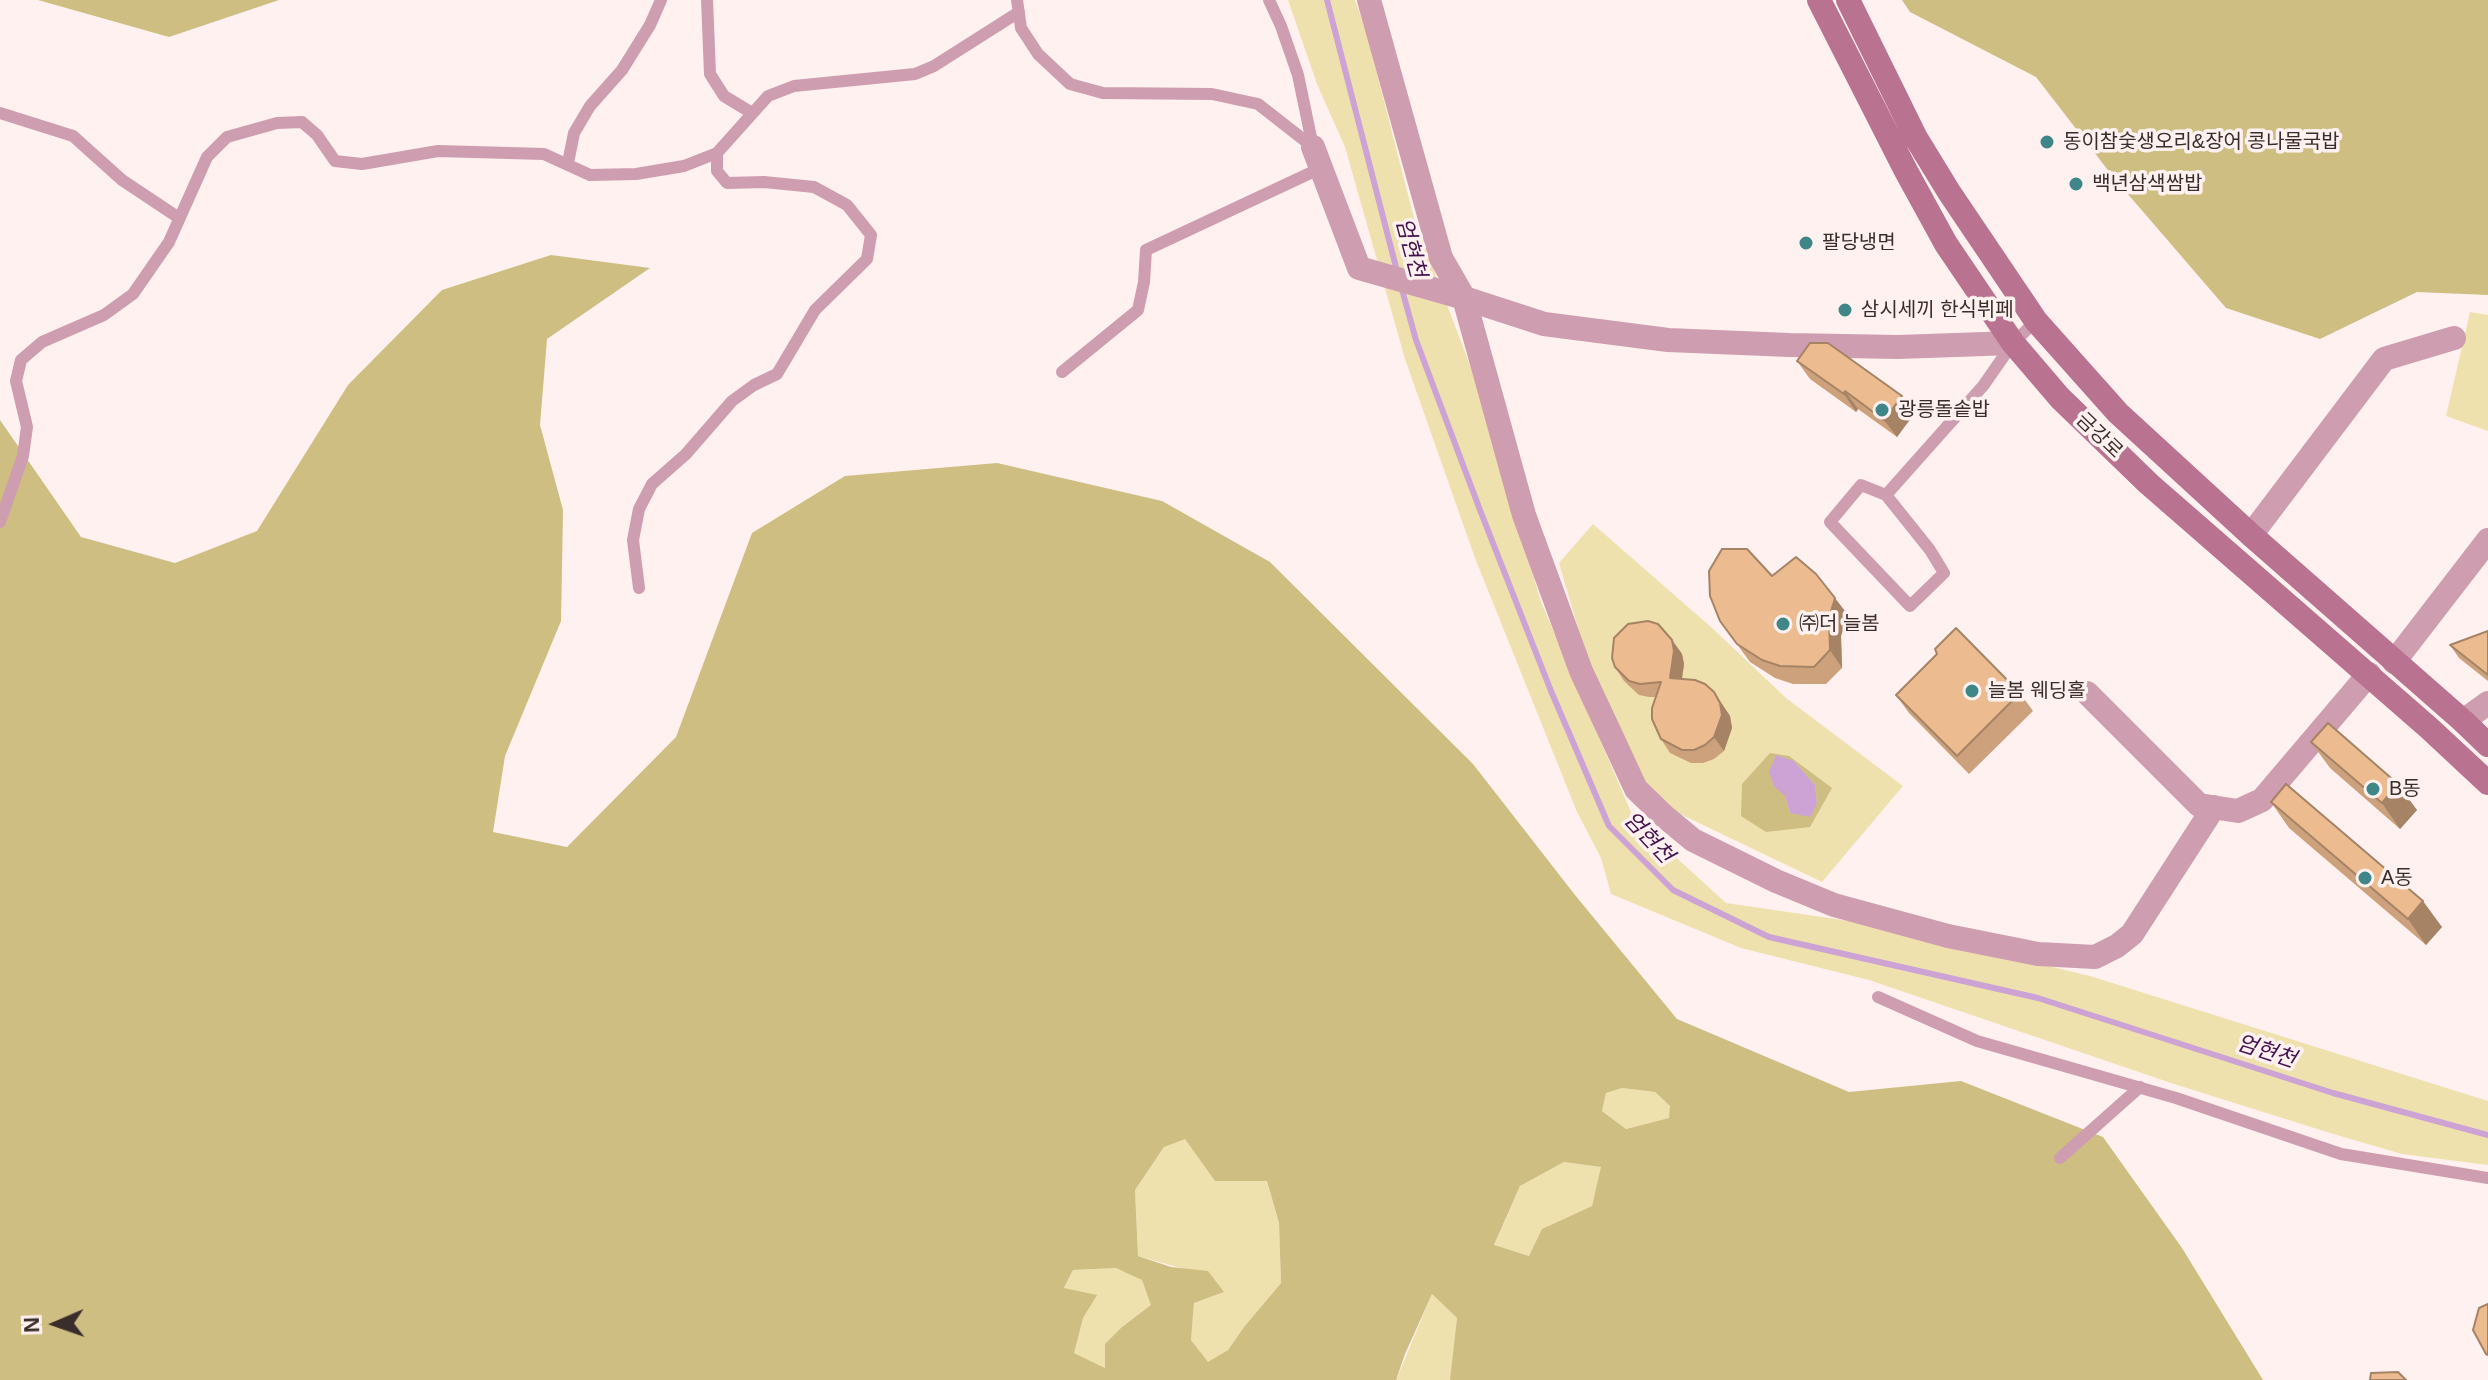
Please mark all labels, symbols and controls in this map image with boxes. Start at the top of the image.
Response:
place label: 동이참숯생오리&장어 콩나물국밥 [2063,130,2339,154]
marker: 동이참숯생오리&장어 콩나물국밥 [2038,133,2056,151]
place label: 백년삼색쌈밥 [2092,172,2202,196]
marker: 백년삼색쌈밥 [2067,175,2085,193]
water label: 엄현천 [1389,215,1431,281]
place label: 팔당냉면 [1822,231,1896,255]
marker: 팔당냉면 [1797,234,1815,252]
place label: 삼시세끼 한식뷔페 [1861,298,2014,322]
marker: 삼시세끼 한식뷔페 [1836,301,1854,319]
place label: 광릉돌솥밥 [1898,398,1990,422]
marker: 광릉돌솥밥 [1873,401,1891,419]
street label: 금강로 [2071,408,2127,464]
place label: ㈜더 늘봄 [1799,612,1880,636]
marker: ㈜더 늘봄 [1774,615,1792,633]
place label: 늘봄 웨딩홀 [1988,679,2086,703]
marker: 늘봄 웨딩홀 [1963,682,1981,700]
place label: B동 [2389,777,2421,801]
marker: B동 [2364,780,2382,798]
water label: 엄현천 [1618,807,1678,869]
place label: A동 [2381,866,2413,890]
marker: A동 [2356,869,2374,887]
water label: 엄현천 [2233,1030,2299,1074]
north arrow [16,1284,96,1364]
text: N [19,1316,44,1333]

